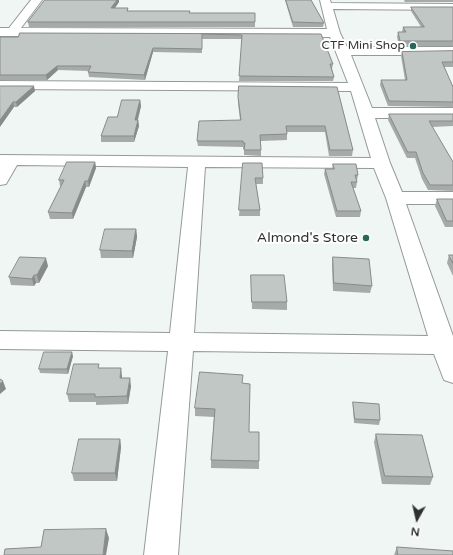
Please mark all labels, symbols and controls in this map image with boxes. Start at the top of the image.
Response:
place label: CTF Mini Shop [322,39,405,53]
marker: CTF Mini Shop [408,41,418,51]
place label: Almond's Store [257,230,358,246]
marker: Almond's Store [361,233,371,243]
north arrow [397,499,437,539]
text: N [410,524,421,538]

